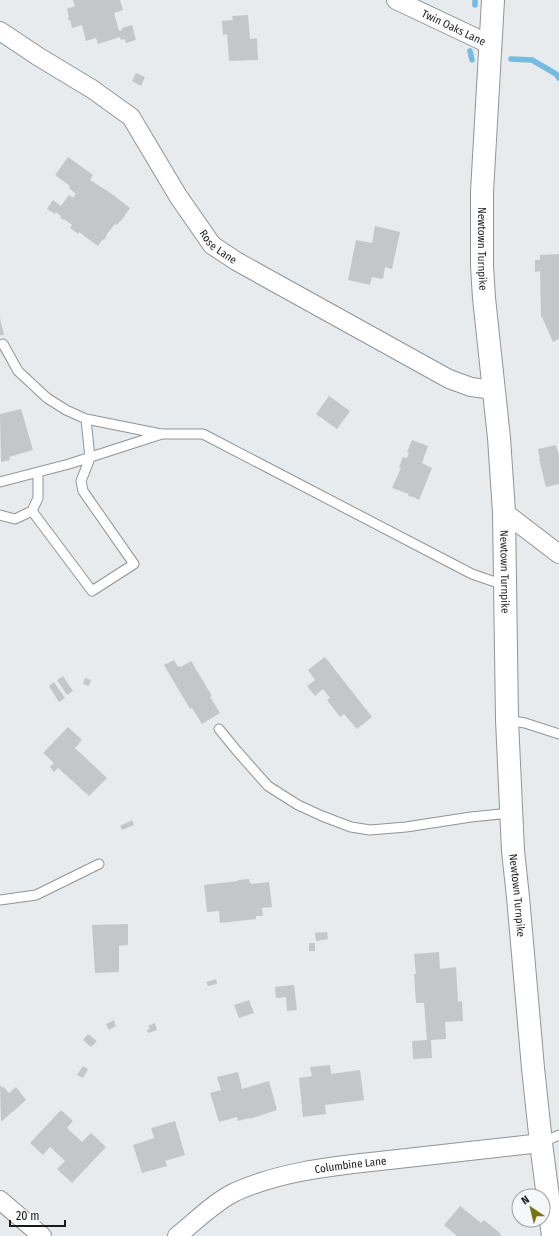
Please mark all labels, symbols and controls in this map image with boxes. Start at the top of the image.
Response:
street label: Twin Oaks Lane [420,7,488,49]
street label: Newtown Turnpike [475,207,490,291]
street label: Rose Lane [196,227,239,267]
street label: Newtown Turnpike [497,530,511,613]
street label: Newtown Turnpike [506,853,527,937]
street label: Columbine Lane [314,1154,387,1176]
north arrow [511,1188,551,1228]
text: N [519,1193,532,1207]
scale bar [10,1202,65,1228]
text: 20 m [16,1209,40,1223]

